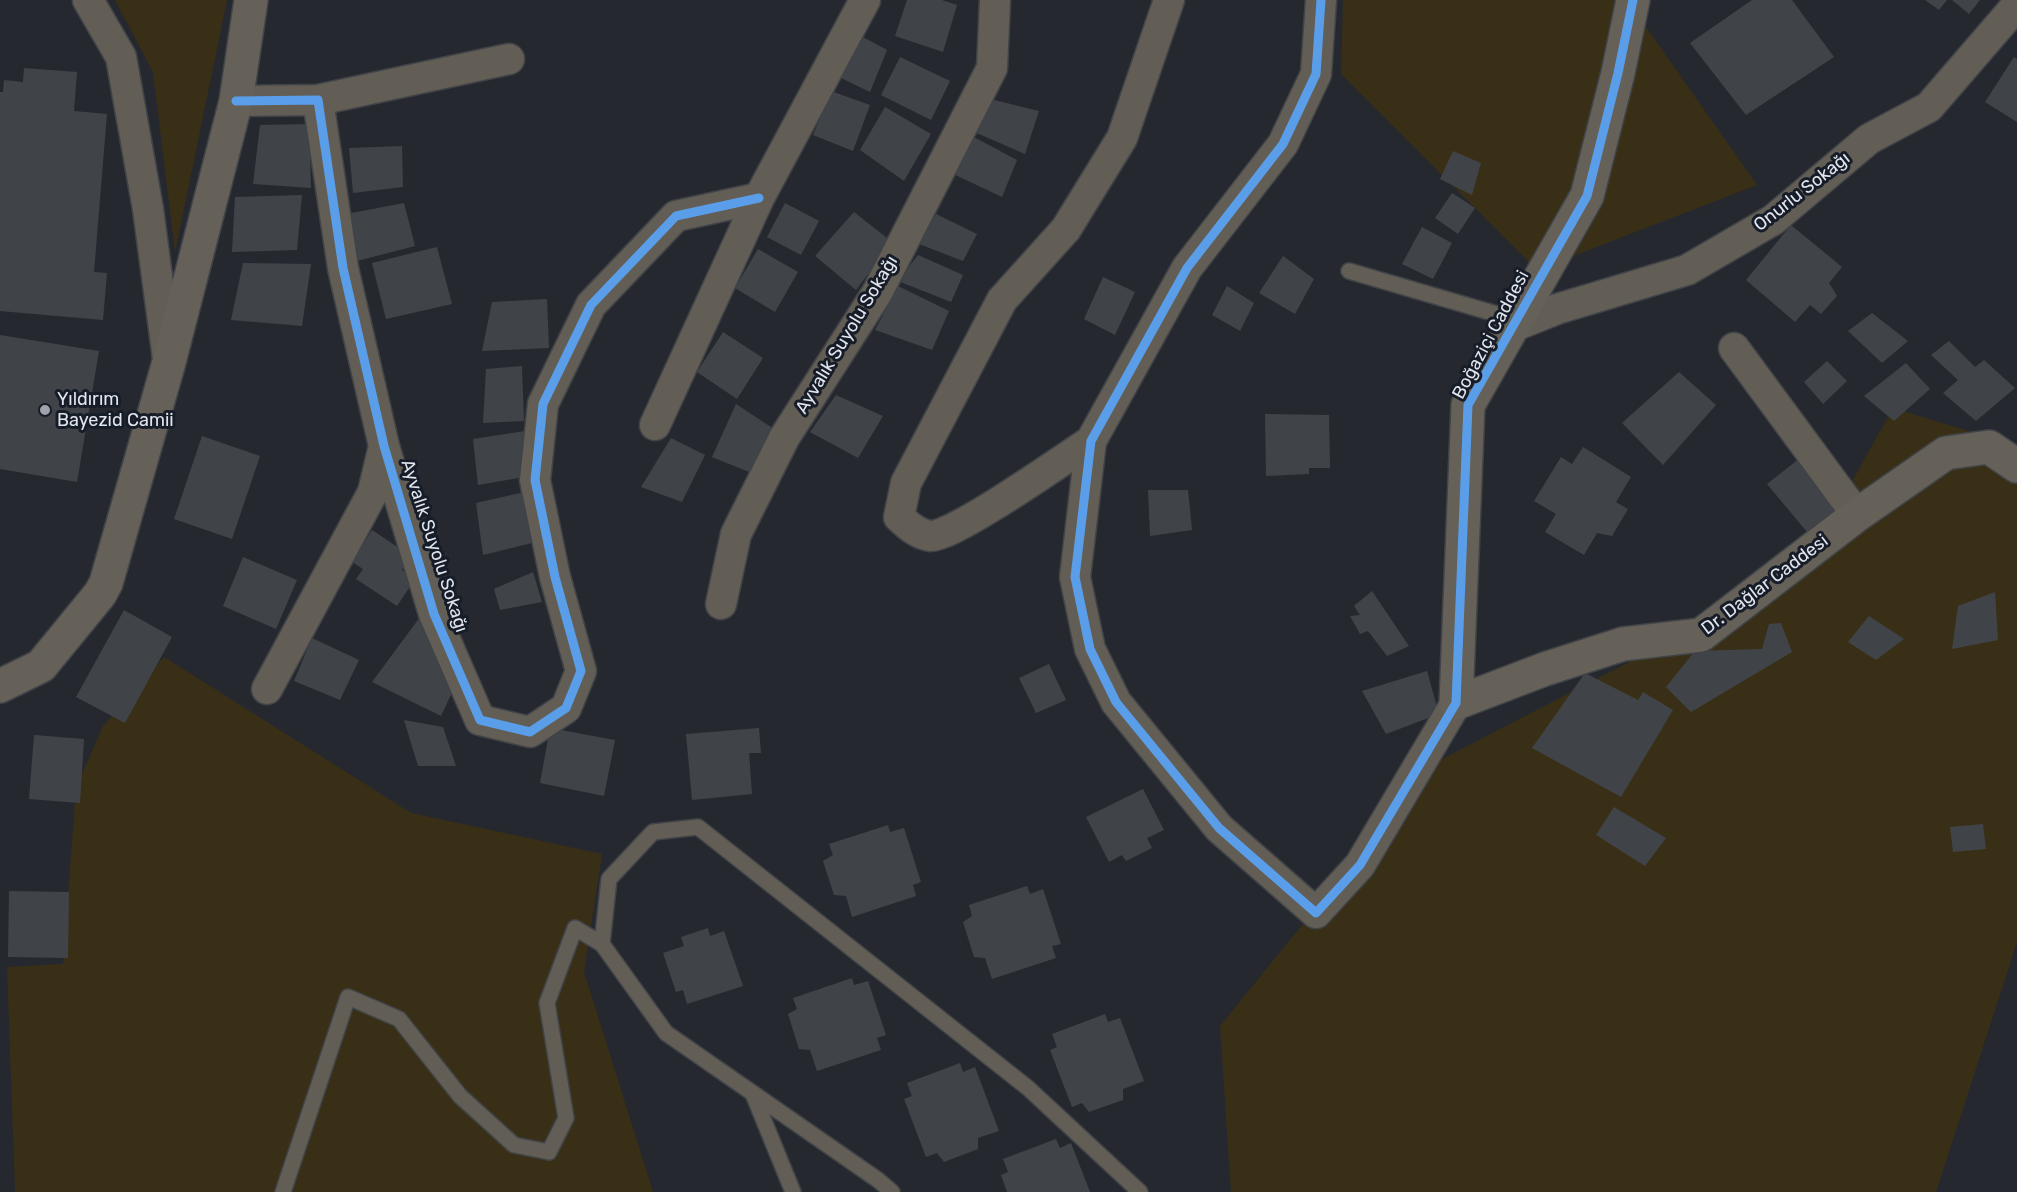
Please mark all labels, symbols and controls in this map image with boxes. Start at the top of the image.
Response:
street label: Onurlu Sokağı [1750,148,1854,236]
street label: Ayvalık Suyolu Sokağı [791,252,903,418]
street label: Boğaziçi Caddesi [1448,267,1534,403]
place label: Yıldırım Bayezid Camii [57,389,174,432]
marker: Yıldırım Bayezid Camii [38,403,52,417]
street label: Ayvalık Suyolu Sokağı [396,457,472,635]
street label: Dr. Dağlar Caddesi [1697,530,1833,640]

